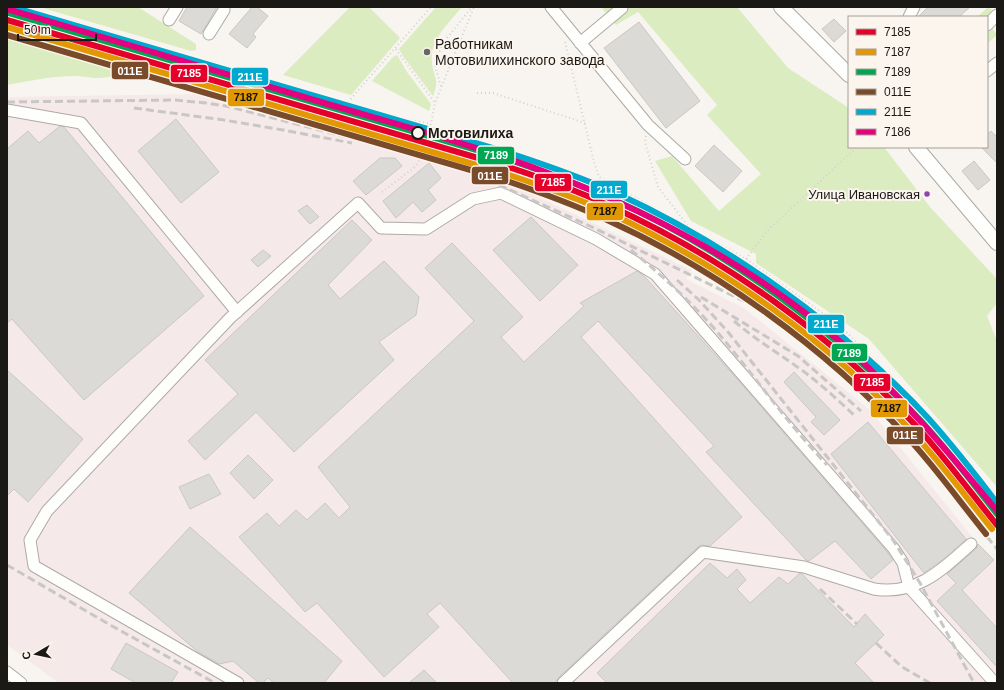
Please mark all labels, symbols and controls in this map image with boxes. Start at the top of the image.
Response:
scale bar [18,16,96,42]
legend [848,16,988,148]
text: 50 m [24,23,51,37]
text: 7185 [884,25,911,39]
place label: Работникам Мотовилихинского завода [435,36,605,68]
text: 7187 [884,45,911,59]
marker: Работникам Мотовилихинского завода [422,47,432,57]
line badge: 011Е [111,61,149,80]
line badge: 7185 [170,64,208,83]
text: 011Е [117,65,143,77]
text: 7189 [884,65,911,79]
text: 7185 [177,67,201,79]
line badge: 211Е [231,67,269,86]
text: 211Е [237,71,263,83]
text: 011Е [884,85,911,99]
line badge: 7187 [227,88,265,107]
text: 7187 [234,91,258,103]
text: 211Е [884,105,911,119]
place label: Мотовилиха [428,125,514,141]
text: 7186 [884,125,911,139]
marker: Мотовилиха [411,126,425,140]
line badge: 7189 [477,146,515,165]
text: 7189 [484,149,508,161]
line badge: 011Е [471,166,509,185]
text: 011Е [477,170,503,182]
line badge: 7185 [534,173,572,192]
text: 7185 [541,176,565,188]
line badge: 211Е [590,180,628,199]
text: 211Е [596,184,622,196]
place label: Улица Ивановская [808,187,920,202]
marker: Улица Ивановская [922,189,932,199]
line badge: 7187 [586,202,624,221]
text: 7187 [593,205,617,217]
line badge: 211Е [807,314,845,334]
text: 211Е [813,318,839,330]
line badge: 7189 [831,343,868,362]
text: 7189 [837,347,861,359]
line badge: 7185 [853,373,891,392]
text: 7185 [860,376,884,388]
line badge: 7187 [870,399,908,418]
text: 7187 [877,402,901,414]
line badge: 011Е [886,426,924,445]
text: 011Е [892,429,918,441]
north arrow [16,634,56,674]
text: С [20,651,33,660]

